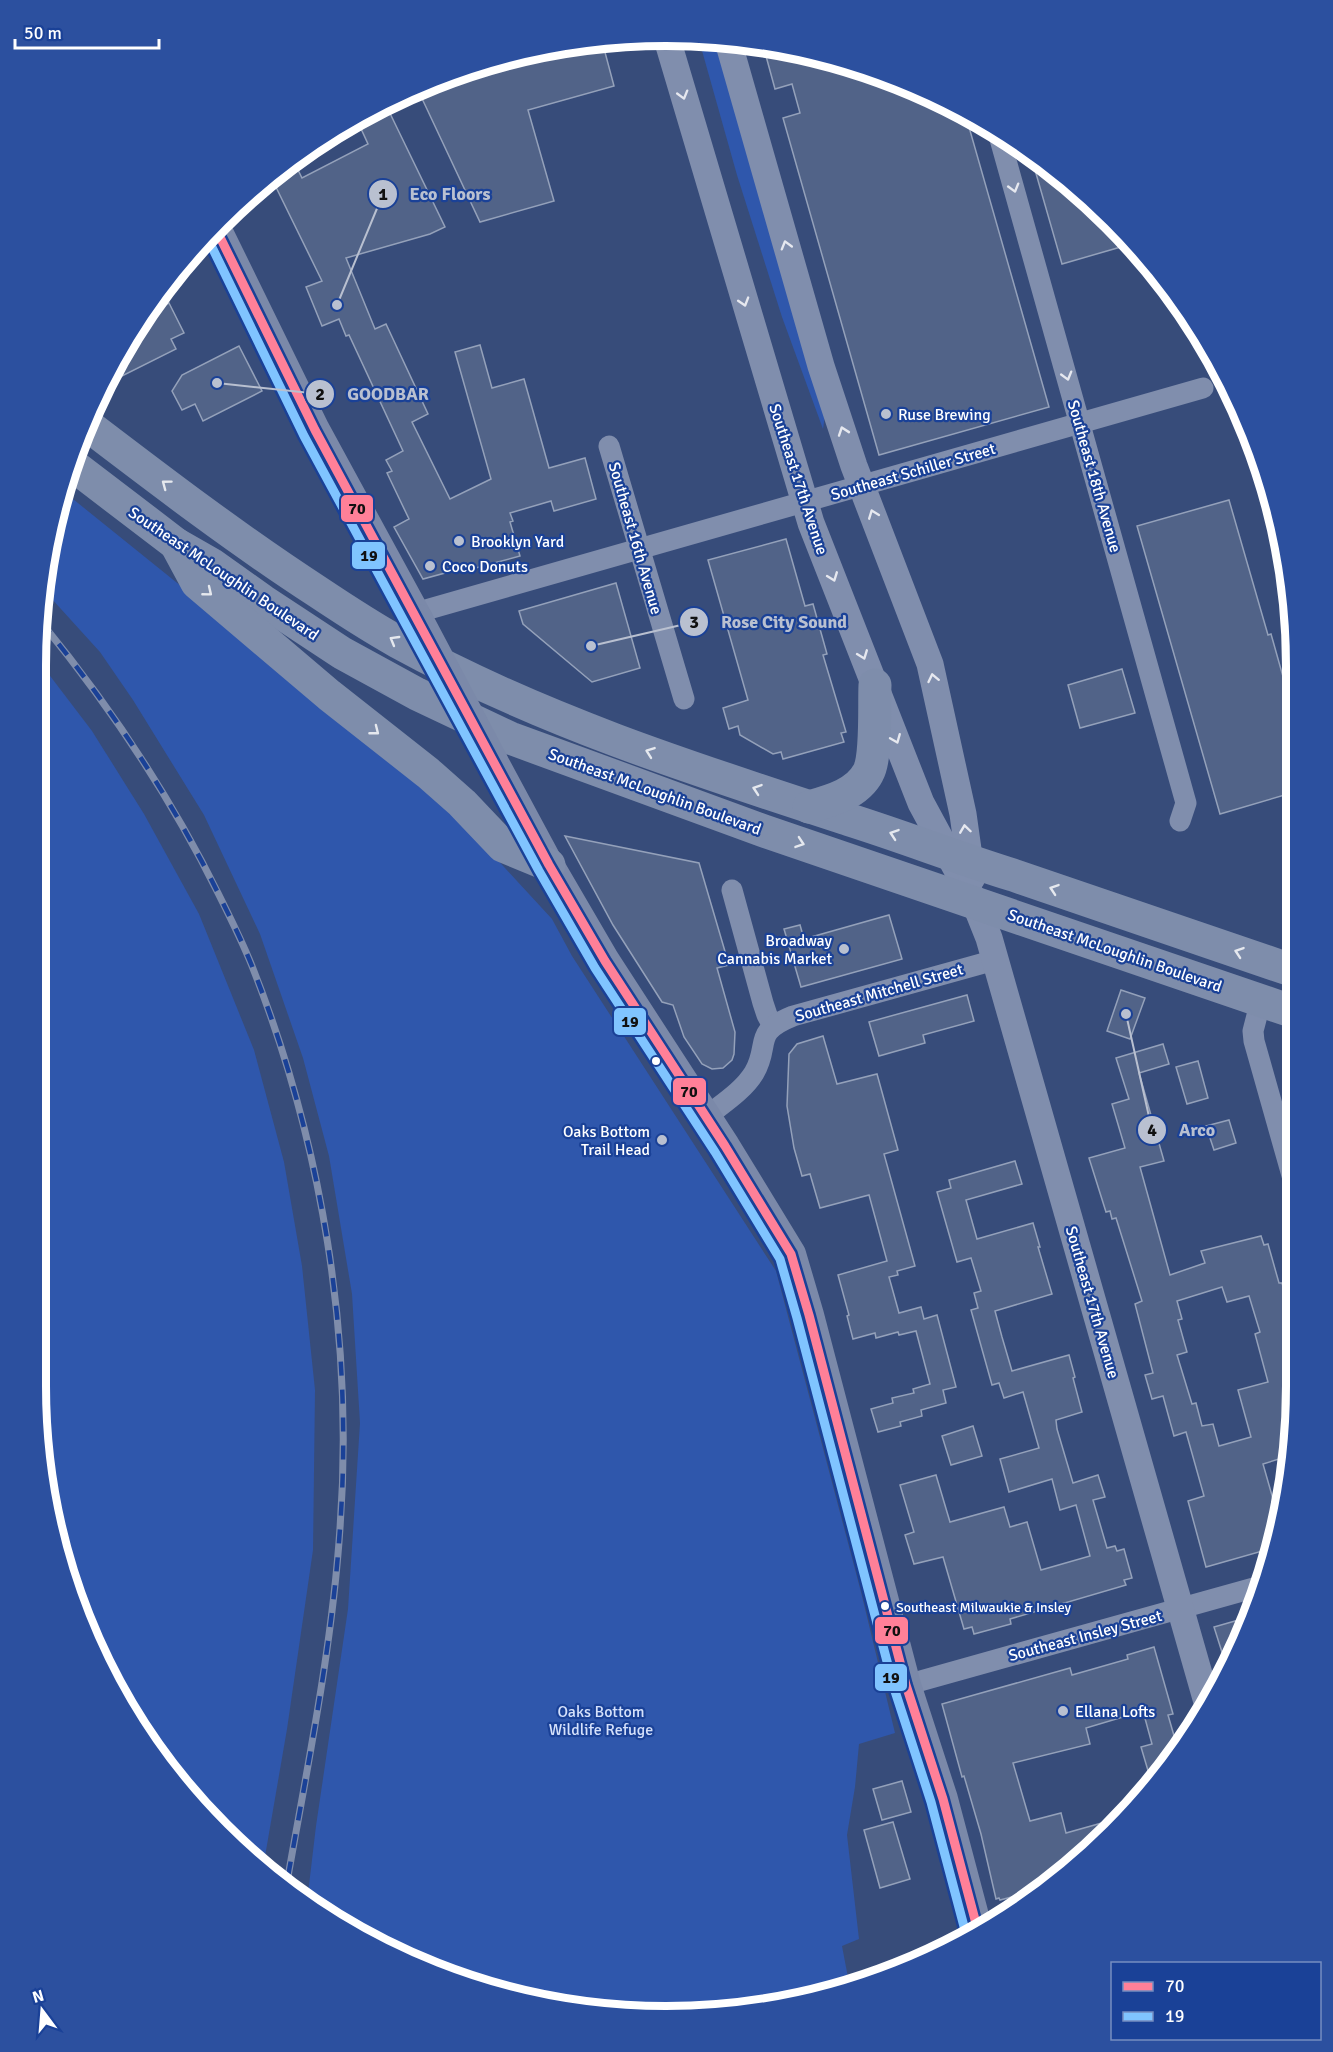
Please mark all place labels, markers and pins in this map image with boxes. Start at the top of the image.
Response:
callout: Eco Floors [368,176,503,212]
callout: GOODBAR [305,376,441,412]
place label: Ruse Brewing [898,405,991,425]
marker: Ruse Brewing [879,407,893,421]
place label: Brooklyn Yard [471,532,564,552]
marker: Brooklyn Yard [452,534,466,548]
place label: Coco Donuts [442,557,528,577]
marker: Coco Donuts [423,559,437,573]
callout: Rose City Sound [679,604,859,640]
place label: Broadway Cannabis Market [717,931,833,969]
marker: Broadway Cannabis Market [837,942,851,956]
unlabelled marker [650,1055,662,1067]
callout: Arco [1137,1112,1227,1148]
place label: Oaks Bottom Trail Head [563,1122,650,1160]
marker: Oaks Bottom Trail Head [655,1133,669,1147]
place label: Southeast Milwaukie & Insley [896,1599,1072,1616]
marker: Southeast Milwaukie & Insley [879,1600,891,1612]
place label: Ellana Lofts [1075,1702,1155,1722]
marker: Ellana Lofts [1056,1704,1070,1718]

